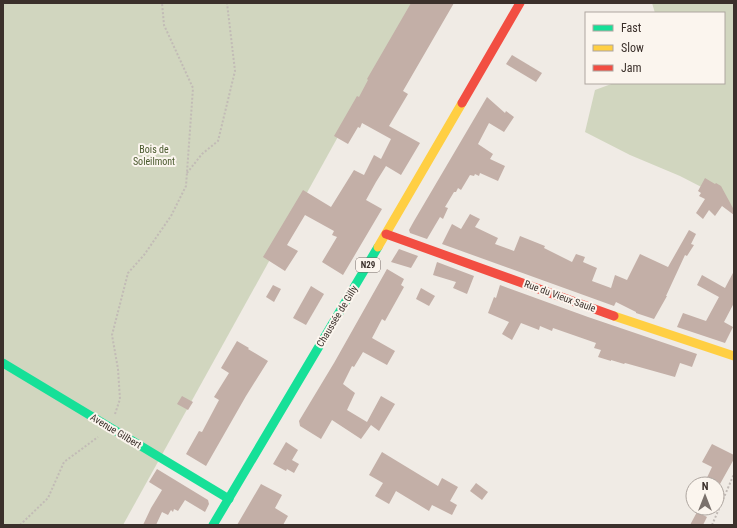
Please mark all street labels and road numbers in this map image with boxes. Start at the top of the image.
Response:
road number: N29 [356,258,380,272]
street label: Rue du Vieux Saule [523,278,597,314]
street label: Chaussée de Gilly [314,283,360,349]
street label: Avenue Gilbert [89,411,143,451]

